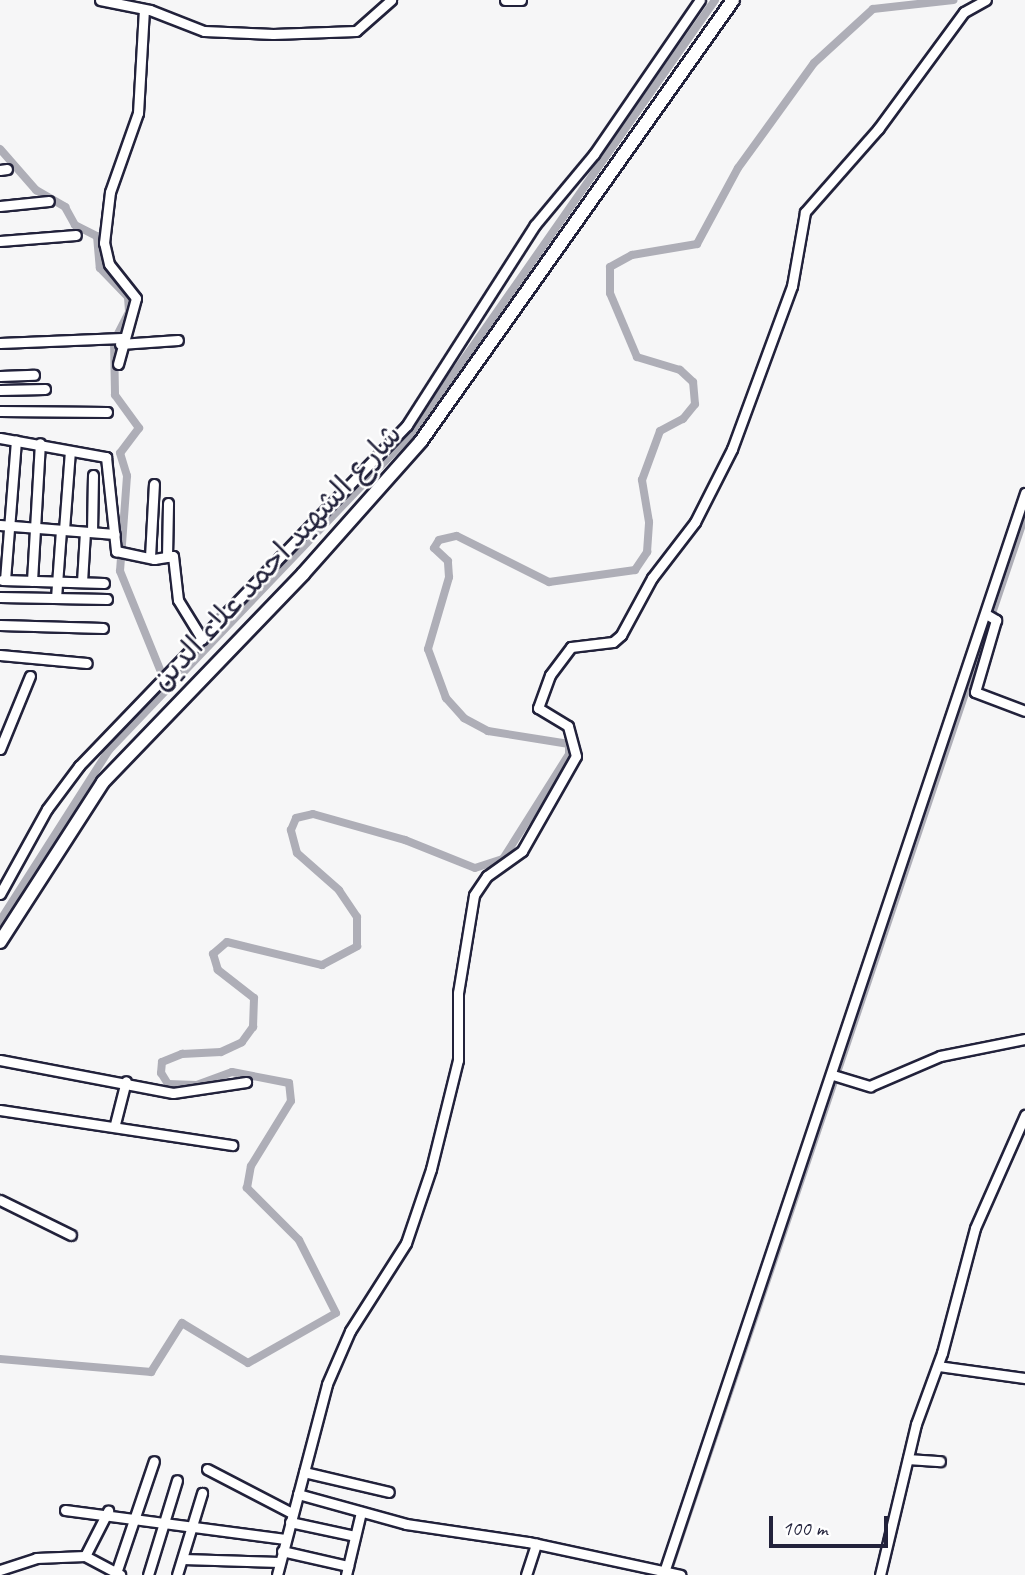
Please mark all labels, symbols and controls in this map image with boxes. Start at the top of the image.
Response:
street label: شارع الشهيد احمد علاء الدين [143,416,409,698]
scale bar [773,1502,892,1546]
text: 100 m [782,1515,827,1541]

